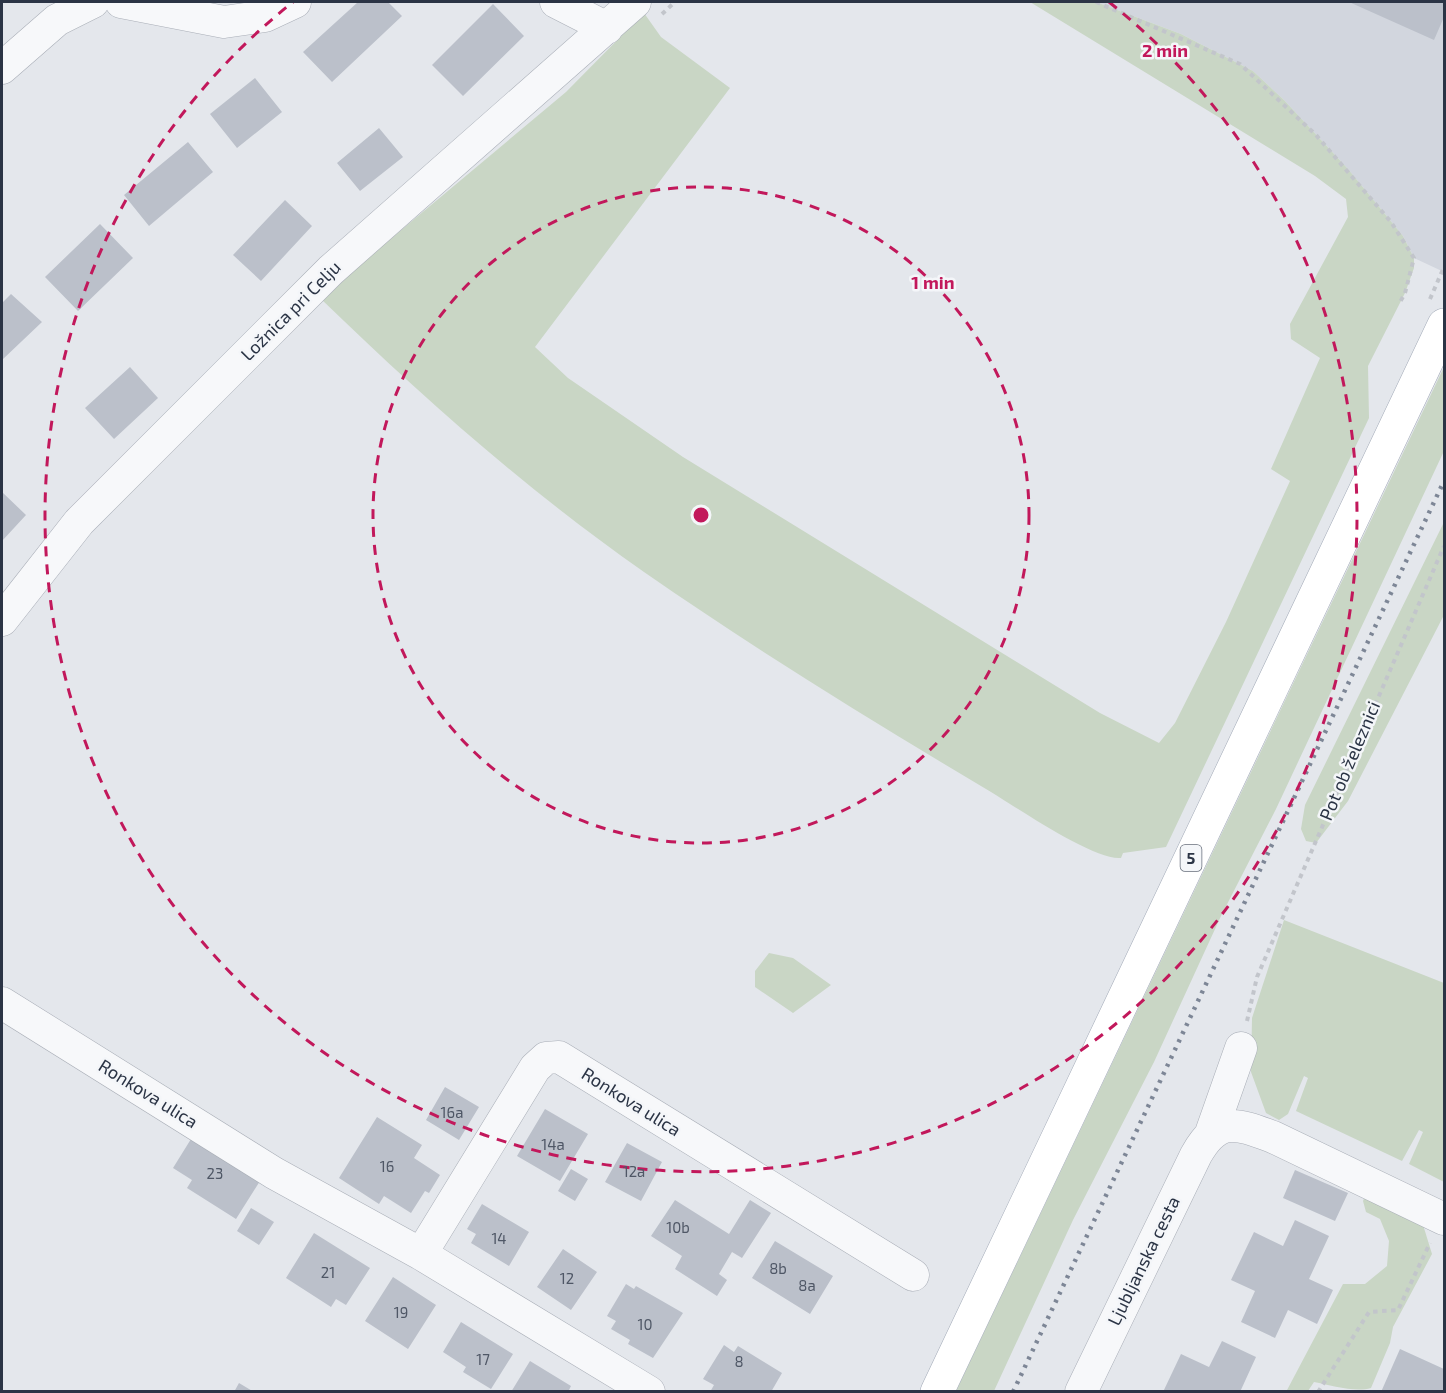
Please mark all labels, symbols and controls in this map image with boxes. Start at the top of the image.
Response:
text: 2 min [1142,39,1188,61]
street label: Ložnica pri Celju [236,256,345,365]
text: 1 min [911,271,955,293]
centre of rings [691,505,711,525]
street label: Pot ob železnici [1314,698,1384,823]
road number: 5 [1180,845,1202,871]
street label: Ronkova ulica [95,1054,202,1132]
street label: Ronkova ulica [578,1062,685,1140]
house number: 16a [441,1103,463,1121]
house number: 14a [541,1135,565,1153]
house number: 16 [380,1157,394,1175]
house number: 12a [623,1162,645,1180]
house number: 23 [207,1164,223,1182]
street label: Ljubljanska cesta [1102,1192,1184,1329]
house number: 10b [666,1218,690,1236]
house number: 14 [491,1229,507,1247]
house number: 8b [769,1259,787,1277]
house number: 21 [321,1263,335,1281]
house number: 12 [560,1269,574,1287]
house number: 8a [798,1276,816,1294]
house number: 19 [394,1303,408,1321]
house number: 10 [637,1315,653,1333]
house number: 17 [476,1350,490,1368]
house number: 8 [734,1352,744,1370]

